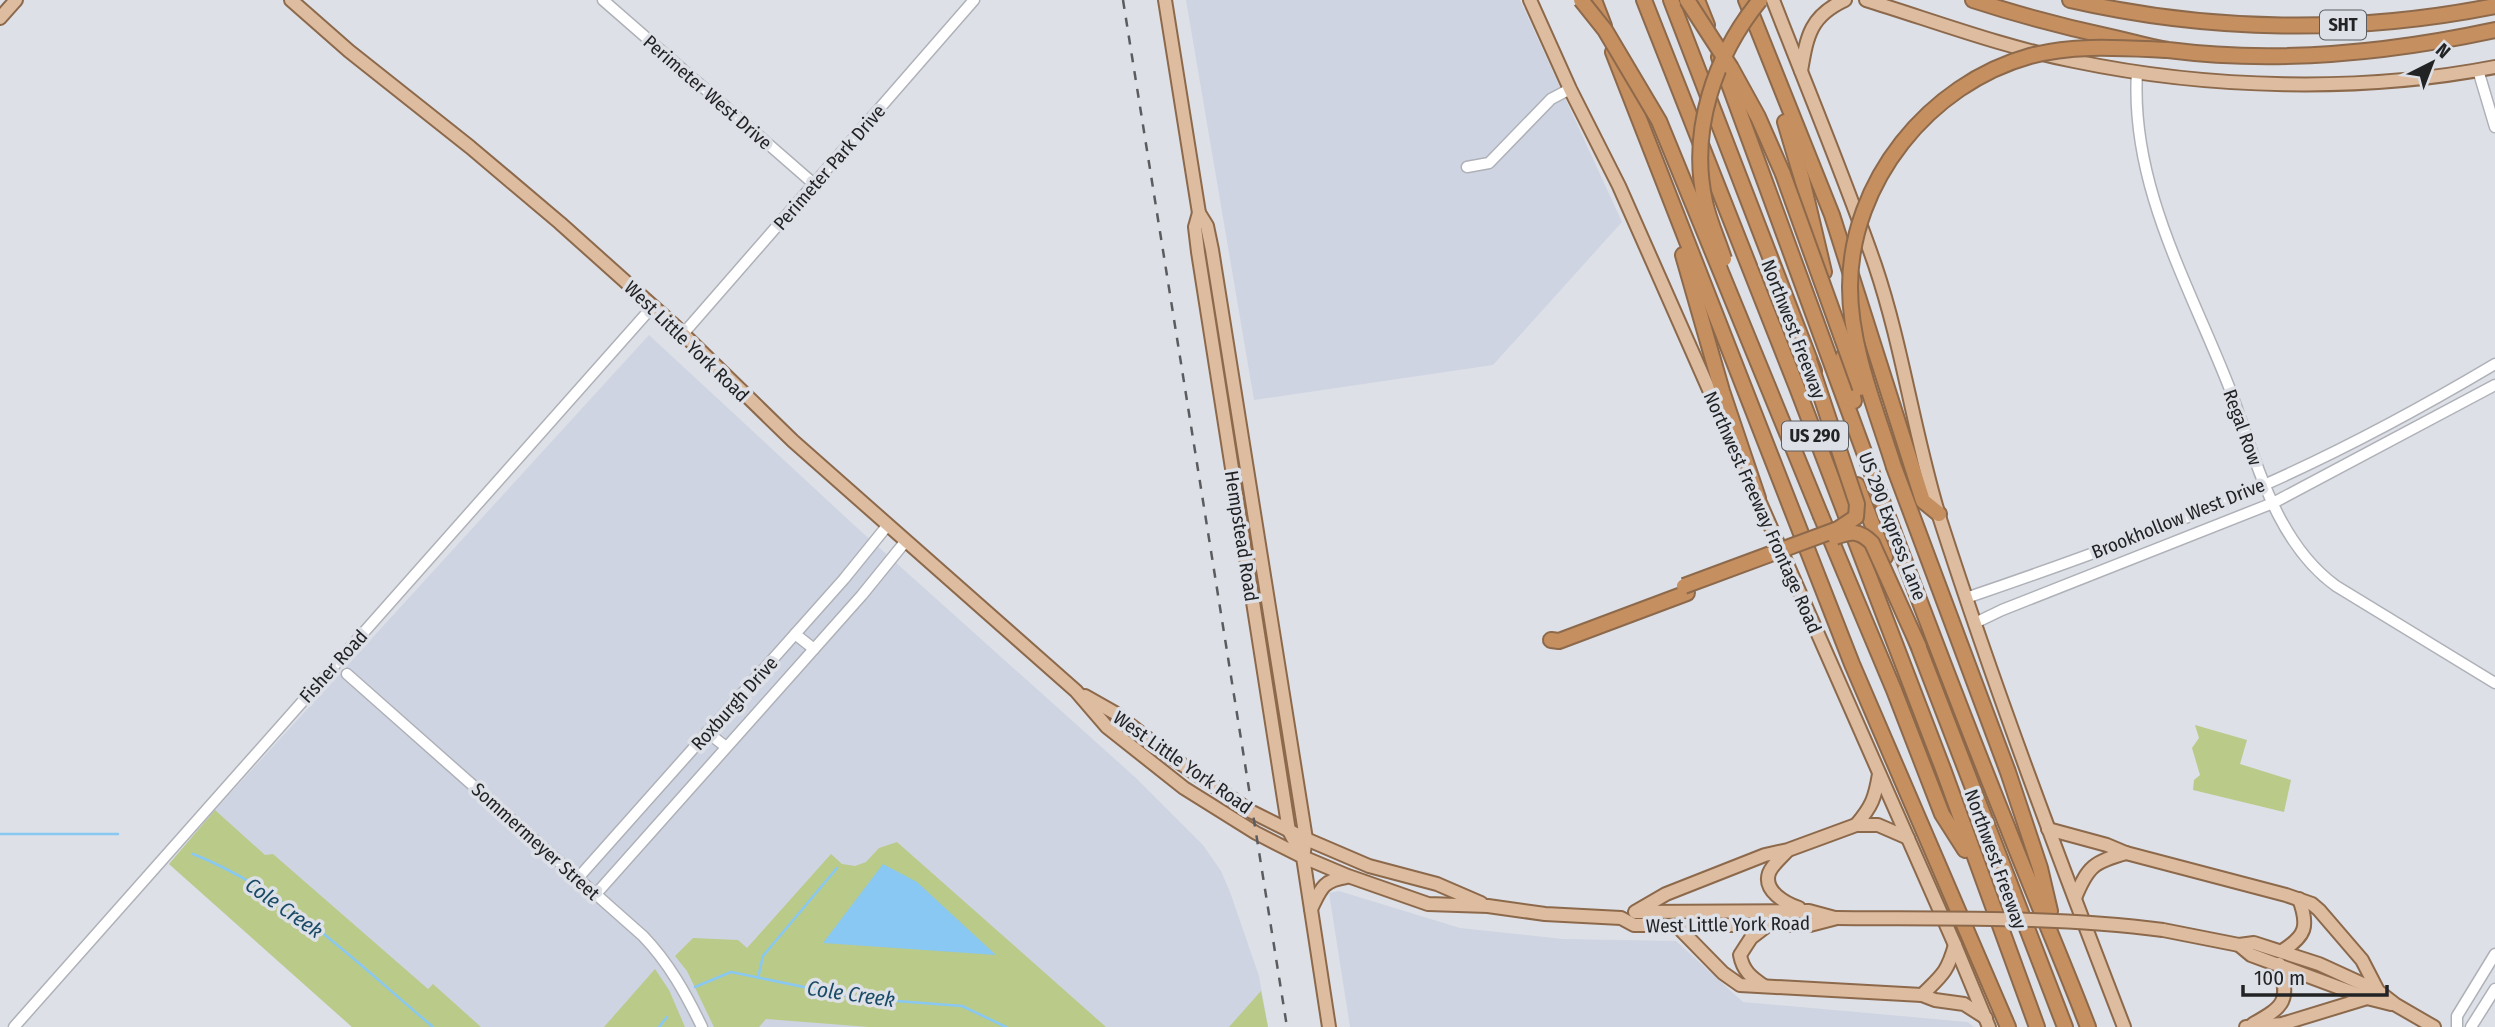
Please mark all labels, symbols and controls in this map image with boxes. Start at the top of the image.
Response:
road number: SHT [2320,10,2366,40]
north arrow [2397,28,2467,98]
street label: Perimeter West Drive [639,30,777,155]
text: N [2431,38,2455,63]
street label: Perimeter Park Drive [769,100,890,235]
street label: Northwest Freeway [1756,256,1831,403]
street label: West Little York Road [620,276,754,407]
street label: Regal Row [2218,386,2267,469]
street label: Northwest Freeway Frontage Road [1699,388,1826,637]
road number: US 290 [1782,422,1848,450]
street label: US 290 Express Lane [1854,449,1931,604]
street label: Hempstead Road [1220,469,1263,603]
street label: Brookhollow West Drive [2088,473,2268,564]
street label: Fisher Road [295,625,372,708]
street label: Roxburgh Drive [686,652,782,755]
street label: West Little York Road [1109,706,1257,819]
street label: Sommermeyer Street [467,778,605,905]
street label: Northwest Freeway [1960,786,2032,933]
water label: Cole Creek [240,872,328,944]
street label: West Little York Road [1646,912,1810,937]
scale bar [2243,954,2386,998]
text: 100 m [2254,965,2305,991]
water label: Cole Creek [805,975,897,1013]

